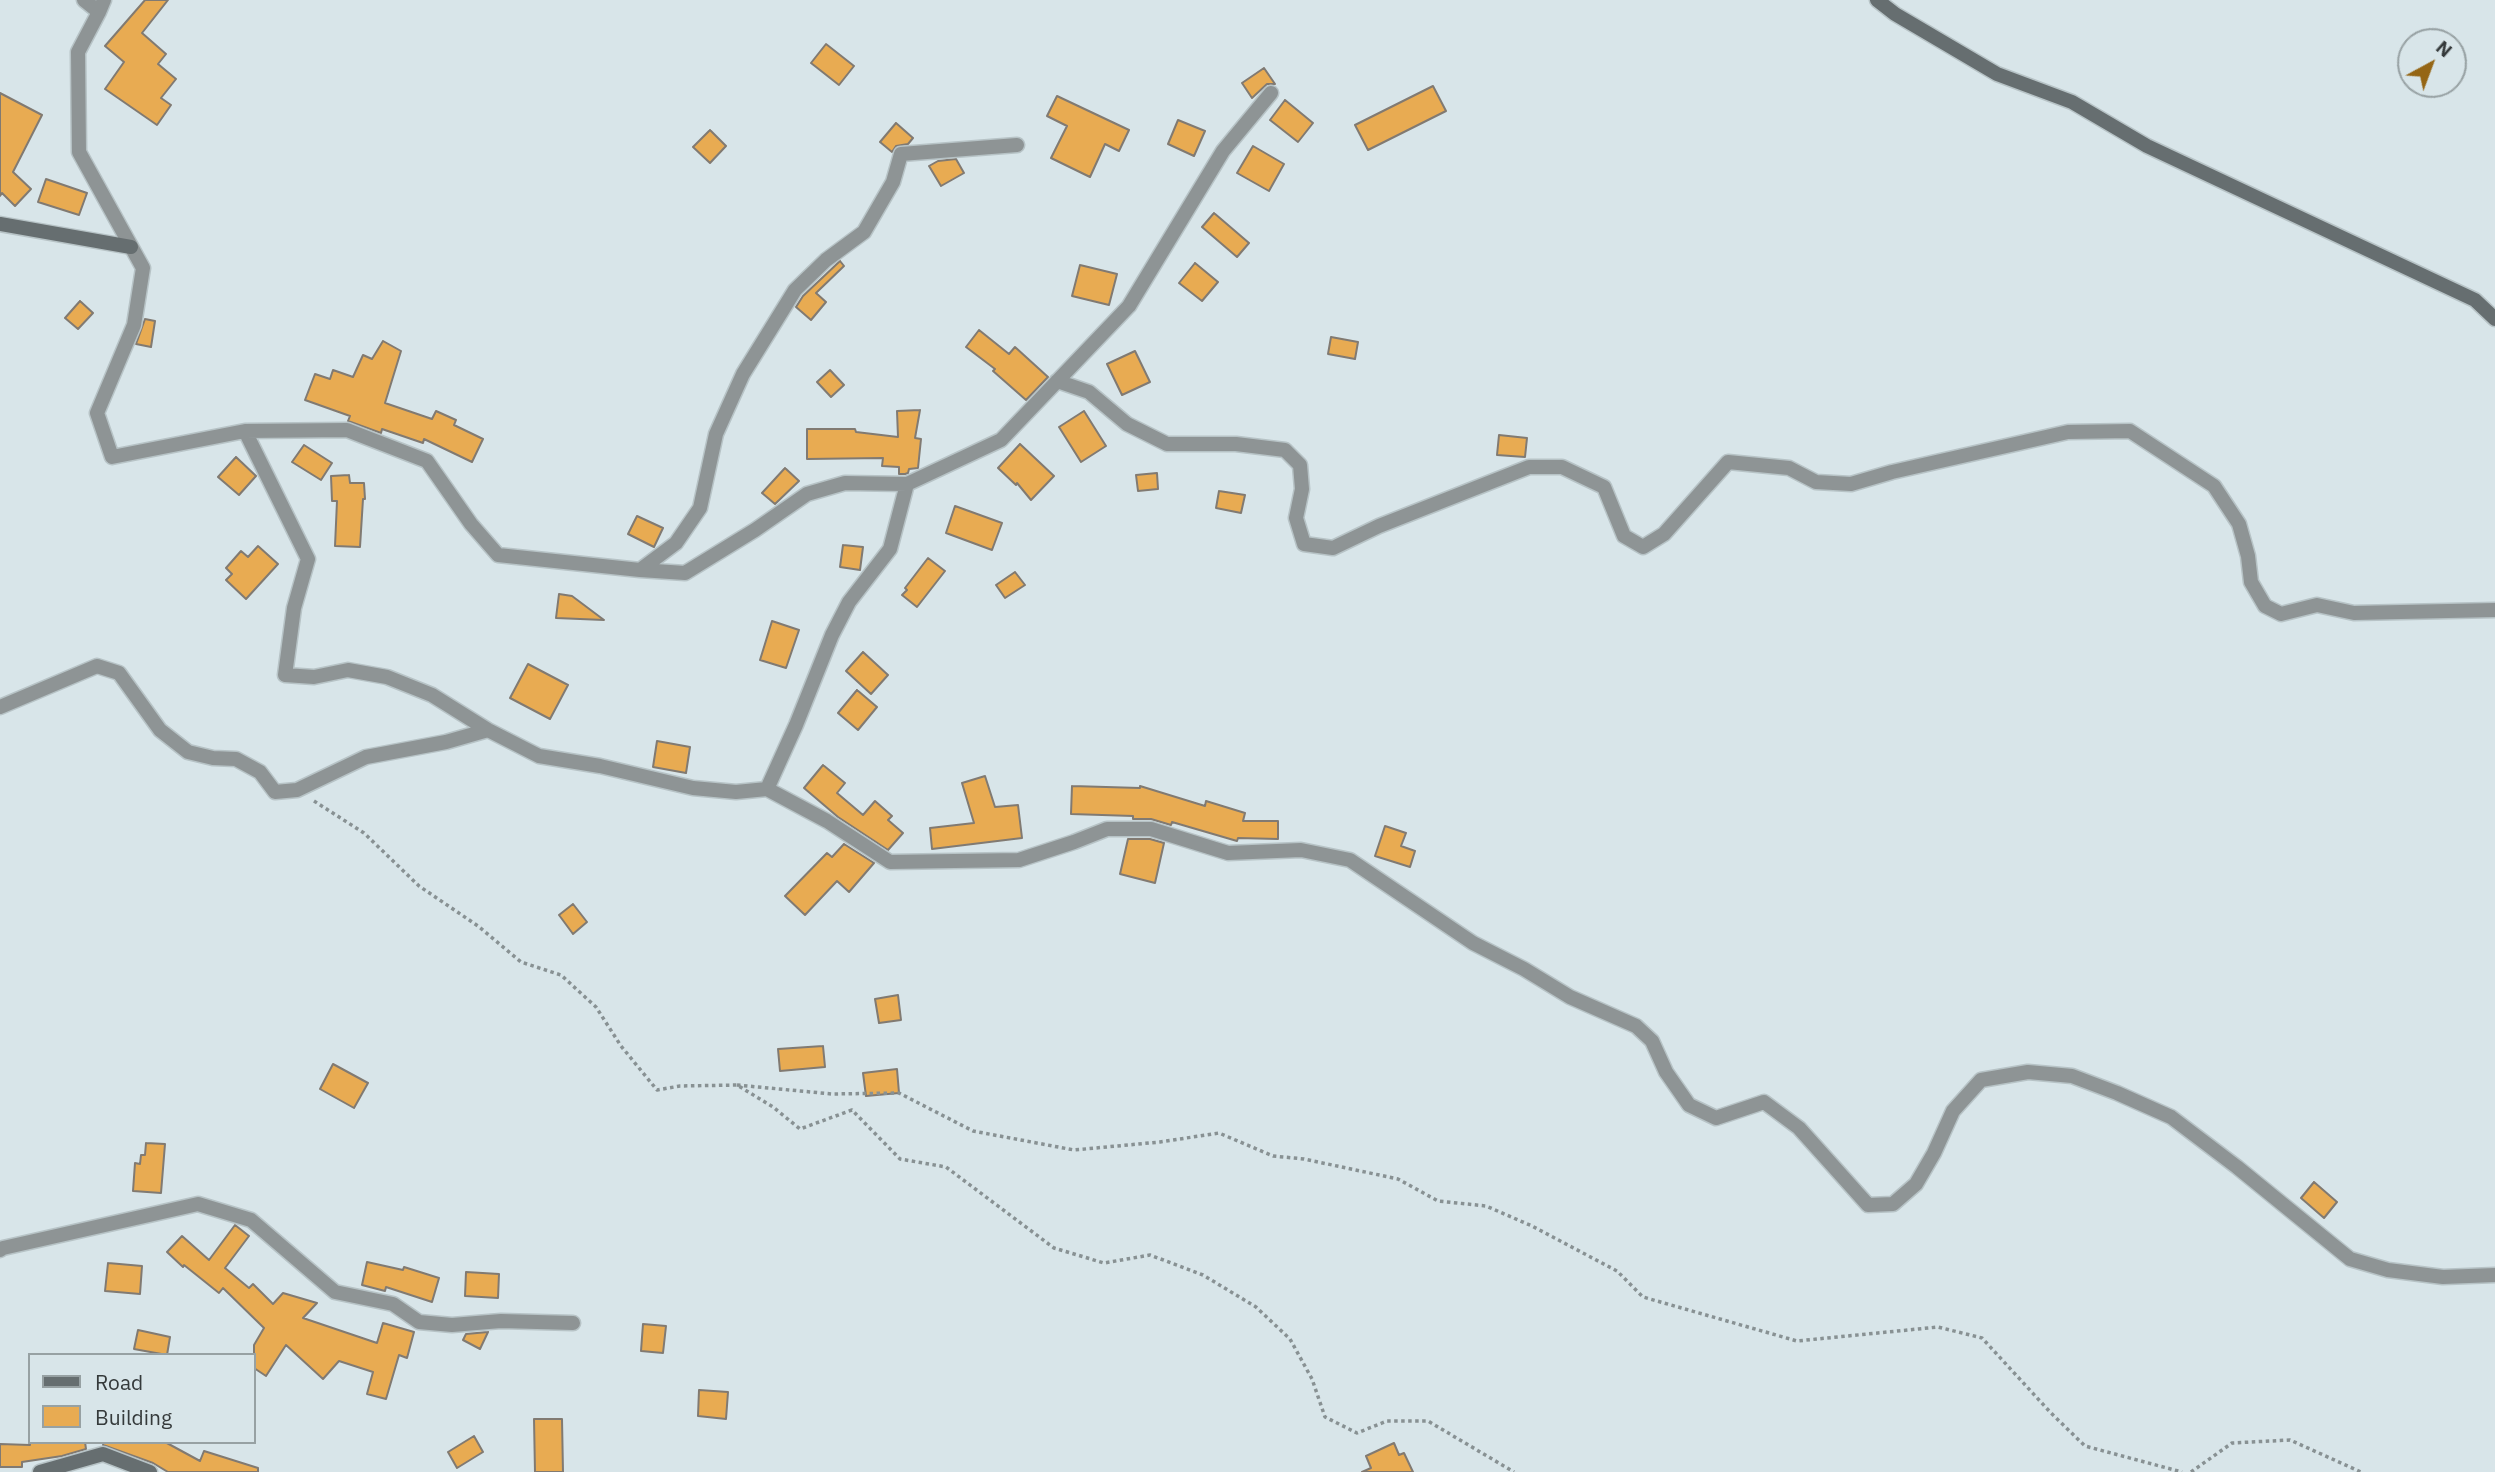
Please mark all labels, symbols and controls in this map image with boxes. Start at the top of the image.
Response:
north arrow [2397,28,2467,98]
text: N [2431,35,2458,62]
legend [28,1353,256,1444]
text: Road [95,1368,143,1396]
text: Building [95,1403,172,1431]

